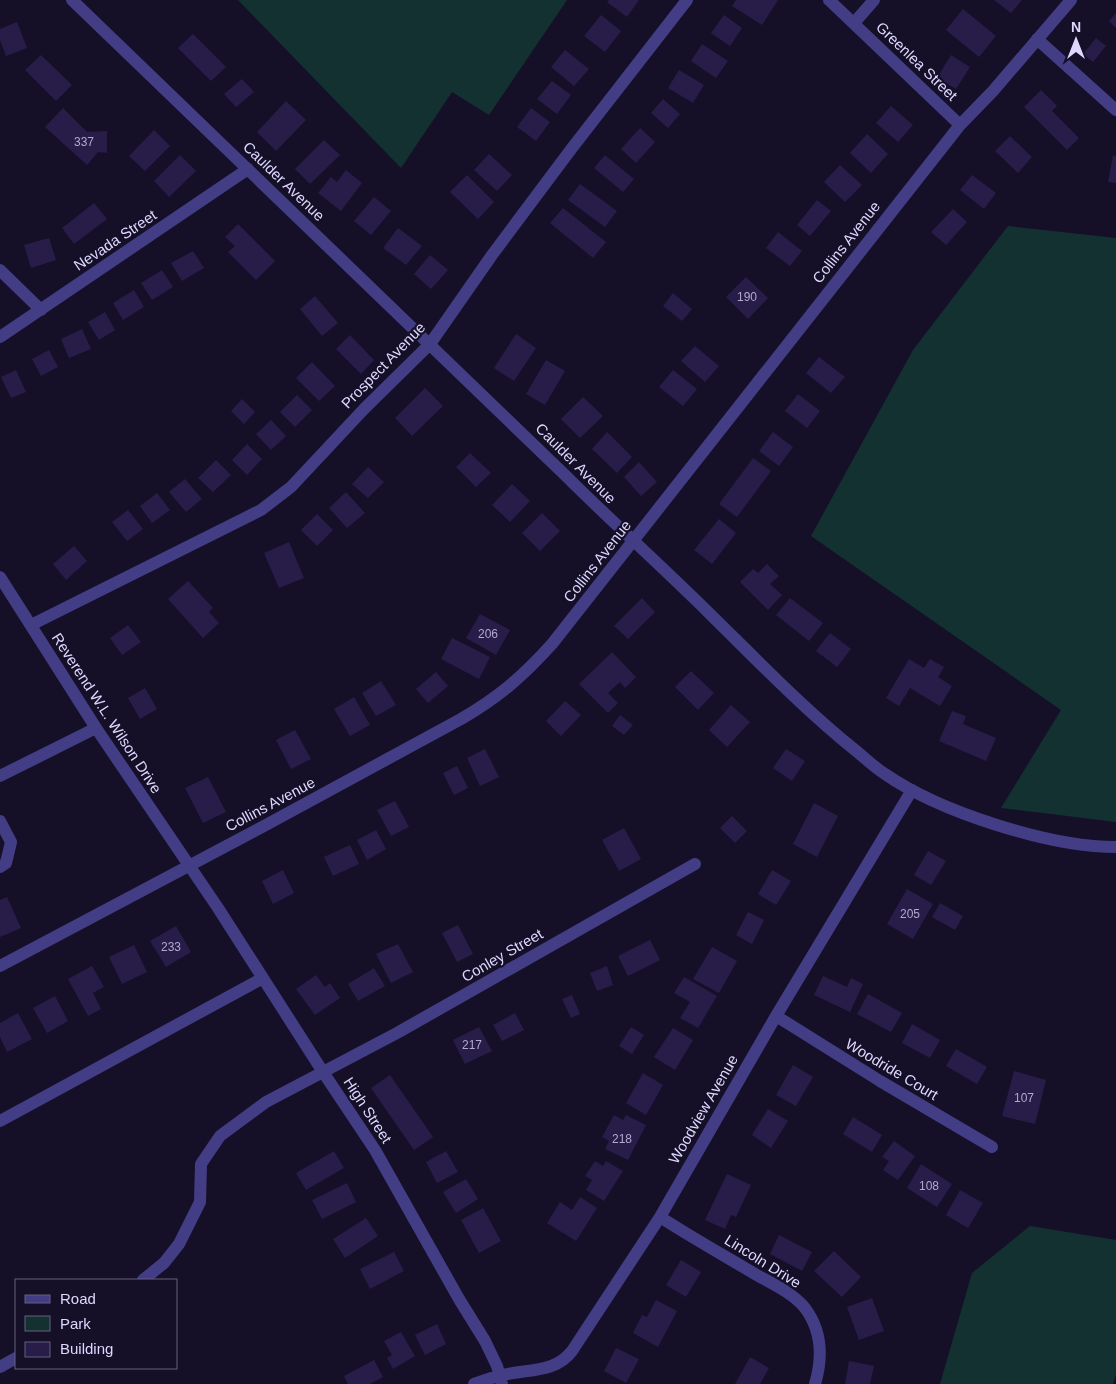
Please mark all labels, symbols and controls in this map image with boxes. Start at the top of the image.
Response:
north arrow [1051,15,1101,65]
street label: Greenlea Street [873,18,962,104]
text: N [1071,19,1081,35]
house number: 337 [74,135,94,149]
street label: Caulder Avenue [240,138,328,224]
street label: Collins Avenue [809,198,883,286]
street label: Nevada Street [70,206,160,274]
house number: 190 [737,290,757,304]
street label: Prospect Avenue [338,318,428,412]
street label: Caulder Avenue [532,419,620,507]
street label: Collins Avenue [560,517,634,605]
house number: 206 [478,627,498,641]
street label: Reverend W.L. Wilson Drive [49,630,165,796]
street label: Collins Avenue [222,773,318,835]
house number: 205 [900,907,920,921]
street label: Conley Street [458,925,546,985]
house number: 233 [161,940,181,954]
street label: Woodride Court [843,1035,942,1104]
house number: 217 [462,1038,482,1052]
street label: Woodview Avenue [665,1052,741,1166]
street label: High Street [340,1074,396,1147]
house number: 107 [1014,1091,1034,1105]
house number: 218 [612,1132,632,1146]
house number: 108 [919,1179,939,1193]
street label: Lincoln Drive [722,1231,804,1291]
legend [15,1279,178,1369]
text: Road [60,1290,96,1307]
text: Park [60,1315,91,1332]
text: Building [60,1340,113,1357]

